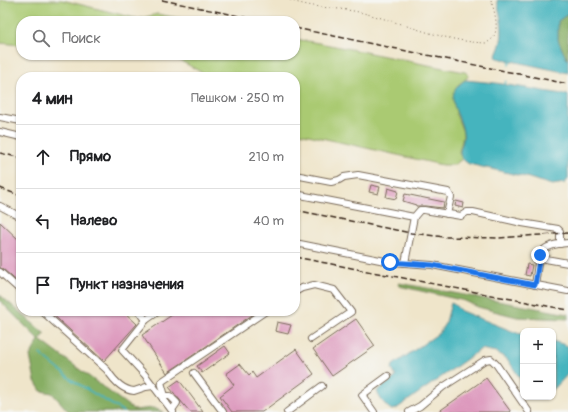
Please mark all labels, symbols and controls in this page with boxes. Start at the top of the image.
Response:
search box [16,16,300,60]
icon: search [30,27,52,49]
text: Поиск [62,29,101,48]
text: 4 мин [32,88,73,109]
text: Пешком · 250 m [191,90,284,106]
icon: ahead [32,146,54,168]
text: Прямо [70,147,111,166]
text: 210 m [248,149,284,165]
icon: left [32,210,54,232]
text: Налево [70,211,117,230]
text: 40 m [253,213,284,229]
route end [531,246,549,264]
route start [381,253,399,271]
icon: arrive [32,274,54,296]
text: Пункт назначения [70,275,184,294]
map controls [520,328,556,400]
button: + [520,328,556,364]
button: − [520,364,556,400]

